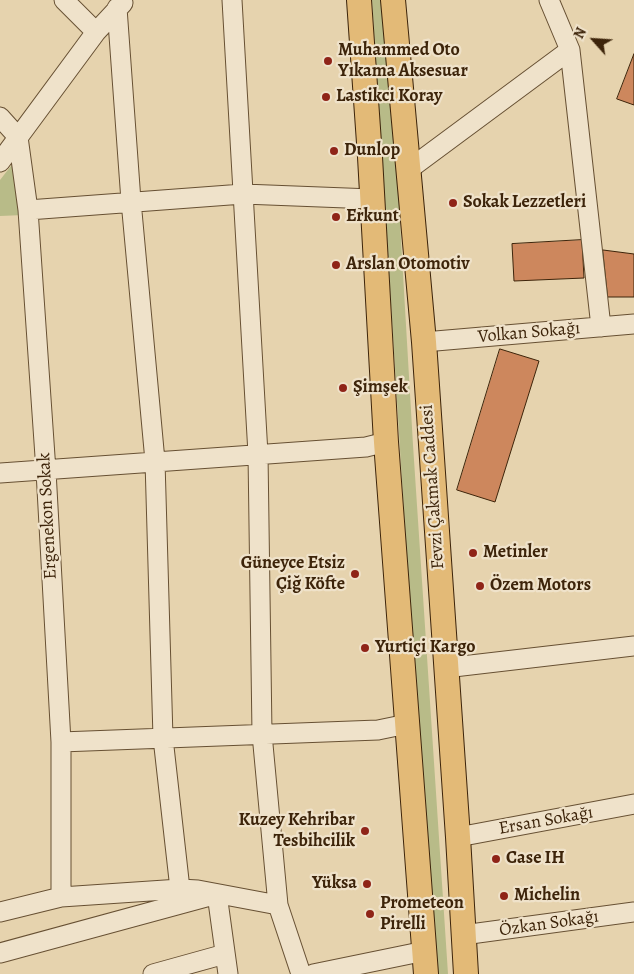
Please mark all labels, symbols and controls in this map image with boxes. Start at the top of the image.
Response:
north arrow [569,15,619,65]
text: N [569,24,591,42]
place label: Muhammed Oto Yıkama Aksesuar [338,40,468,82]
marker: Muhammed Oto Yıkama Aksesuar [322,55,334,67]
place label: Lastikci Koray [336,86,442,108]
marker: Lastikci Koray [320,91,332,103]
place label: Dunlop [344,140,400,162]
marker: Dunlop [328,145,340,157]
place label: Sokak Lezzetleri [463,192,586,214]
marker: Sokak Lezzetleri [447,197,459,209]
place label: Erkunt [346,206,399,228]
marker: Erkunt [330,211,342,223]
place label: Arslan Otomotiv [346,254,470,276]
marker: Arslan Otomotiv [330,259,342,271]
street label: Volkan Sokağı [477,318,581,348]
place label: Şimşek [353,377,408,399]
marker: Şimşek [337,382,349,394]
street label: Fevzi Çakmak Caddesi [416,404,450,570]
street label: Ergenekon Sokak [34,452,62,580]
place label: Metinler [483,542,548,564]
marker: Metinler [467,547,479,559]
place label: Güneyce Etsiz Çiğ Köfte [241,553,345,596]
marker: Güneyce Etsiz Çiğ Köfte [349,568,361,580]
place label: Özem Motors [490,575,591,597]
marker: Özem Motors [474,580,486,592]
place label: Yurtiçi Kargo [375,637,476,659]
marker: Yurtiçi Kargo [359,642,371,654]
street label: Ersan Sokağı [497,802,595,840]
place label: Kuzey Kehribar Tesbihcilik [239,810,355,852]
marker: Kuzey Kehribar Tesbihcilik [359,825,371,837]
place label: Case IH [506,848,565,870]
marker: Case IH [490,853,502,865]
place label: Yüksa [312,873,357,895]
marker: Yüksa [361,878,373,890]
place label: Michelin [514,885,580,907]
marker: Michelin [498,890,510,902]
place label: Prometeon Pirelli [380,893,464,936]
street label: Özkan Sokağı [498,906,600,942]
marker: Prometeon Pirelli [364,908,376,920]

